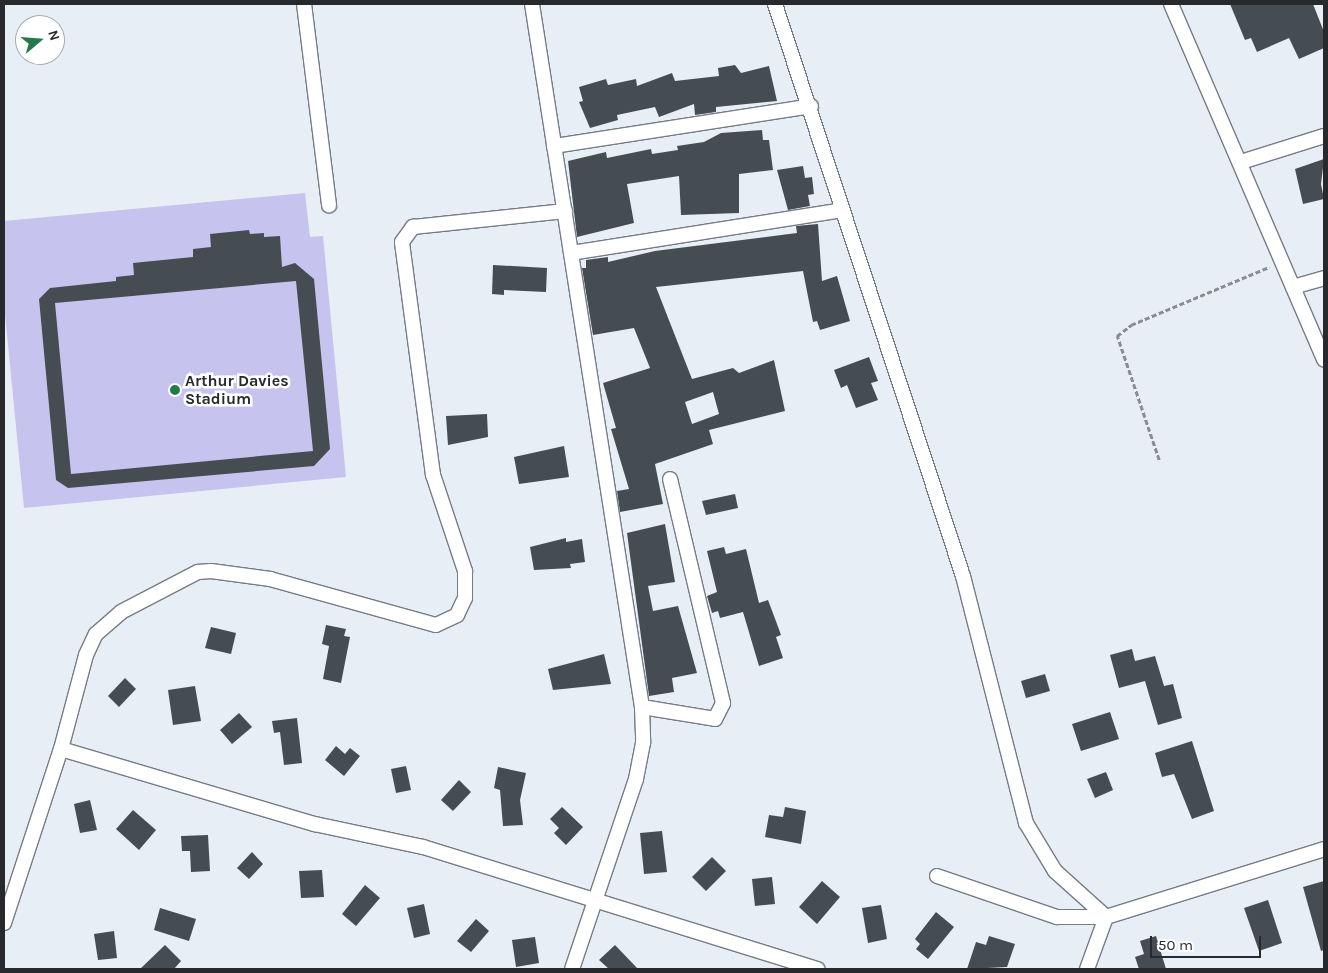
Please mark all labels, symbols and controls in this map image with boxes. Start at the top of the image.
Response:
north arrow [15,15,65,65]
text: N [44,28,63,43]
place label: Arthur Davies Stadium [185,371,289,409]
marker: Arthur Davies Stadium [169,384,181,396]
scale bar [1153,926,1264,958]
text: 50 m [1158,936,1193,954]

